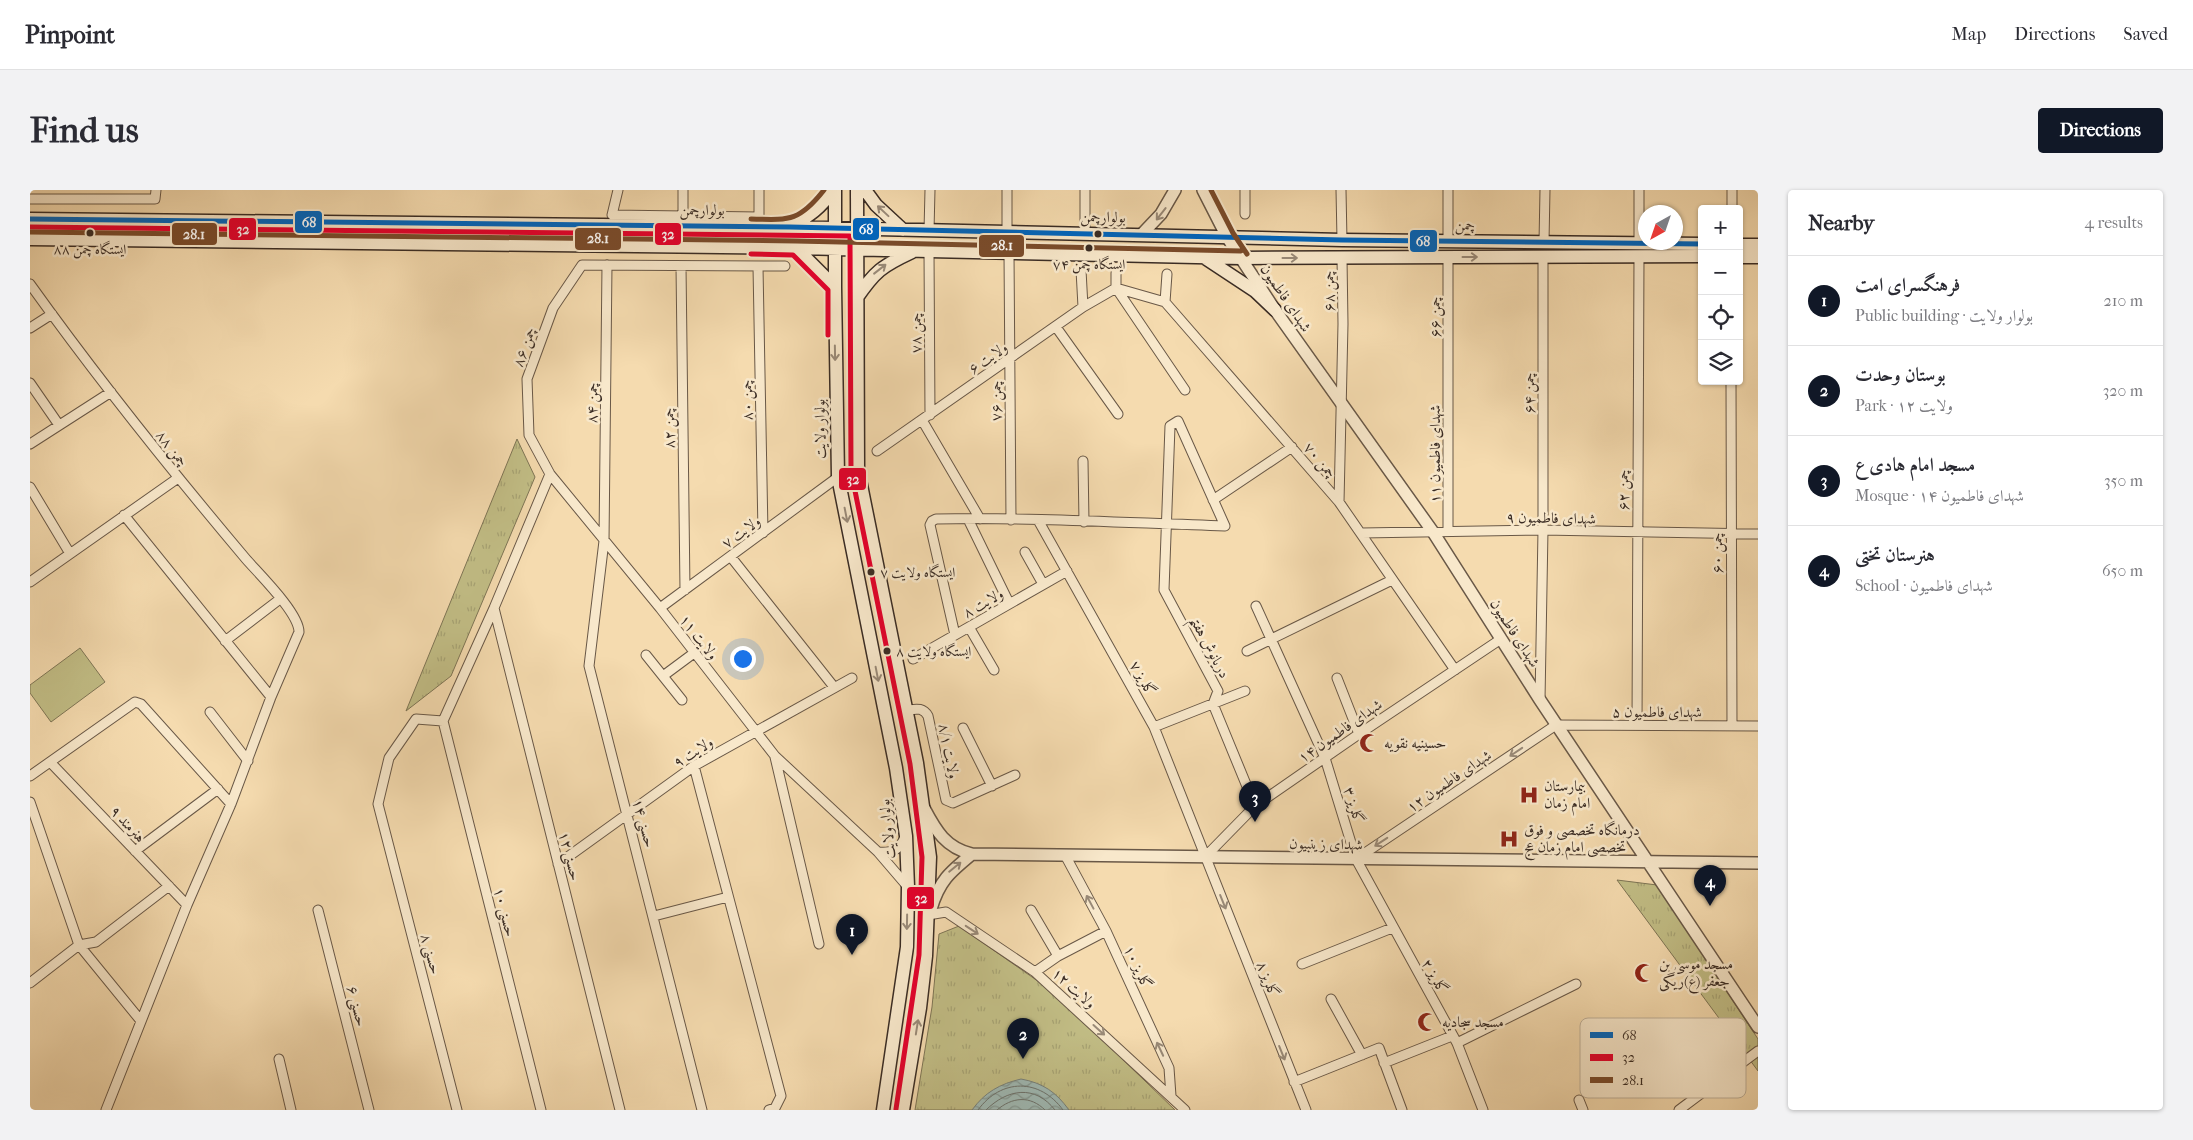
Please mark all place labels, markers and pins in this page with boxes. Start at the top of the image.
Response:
marker: ایستگاه چمن ۸۸ [85,228,95,238]
unlabelled marker [1093,229,1103,239]
place label: ایستگاه چمن ۸۸ [54,240,126,259]
marker: ایستگاه چمن ۷۴ [1084,243,1094,253]
place label: ایستگاه چمن ۷۴ [1053,255,1125,274]
place label: ایستگاه ولایت ۷ [880,563,955,581]
marker: ایستگاه ولایت ۷ [866,567,876,577]
place label: ایستگاه ولایت ۸ [896,642,971,660]
marker: ایستگاه ولایت ۸ [882,646,892,656]
mosque icon: حسینیه نقویه [1358,732,1380,754]
place label: حسینیه نقویه [1384,734,1446,752]
place label: بیمارستان امام زمان [1544,777,1590,816]
pin: 3 [1239,781,1271,822]
hospital icon: بیمارستان امام زمان [1518,784,1540,806]
place label: درمانگاه تخصصی و فوق تخصصی امام زمان عج [1524,820,1640,861]
hospital icon: درمانگاه تخصصی و فوق تخصصی امام زمان عج [1498,828,1520,850]
pin: 4 [1694,865,1726,906]
pin: 1 [836,914,868,955]
place label: مسجد موسی بن جعفر (ع)ریگی [1659,955,1733,994]
mosque icon: مسجد موسی بن جعفر (ع)ریگی [1633,962,1655,984]
mosque icon: مسجد سجادیه [1416,1011,1438,1033]
place label: مسجد سجادیه [1442,1013,1504,1031]
pin: 2 [1007,1018,1039,1059]

